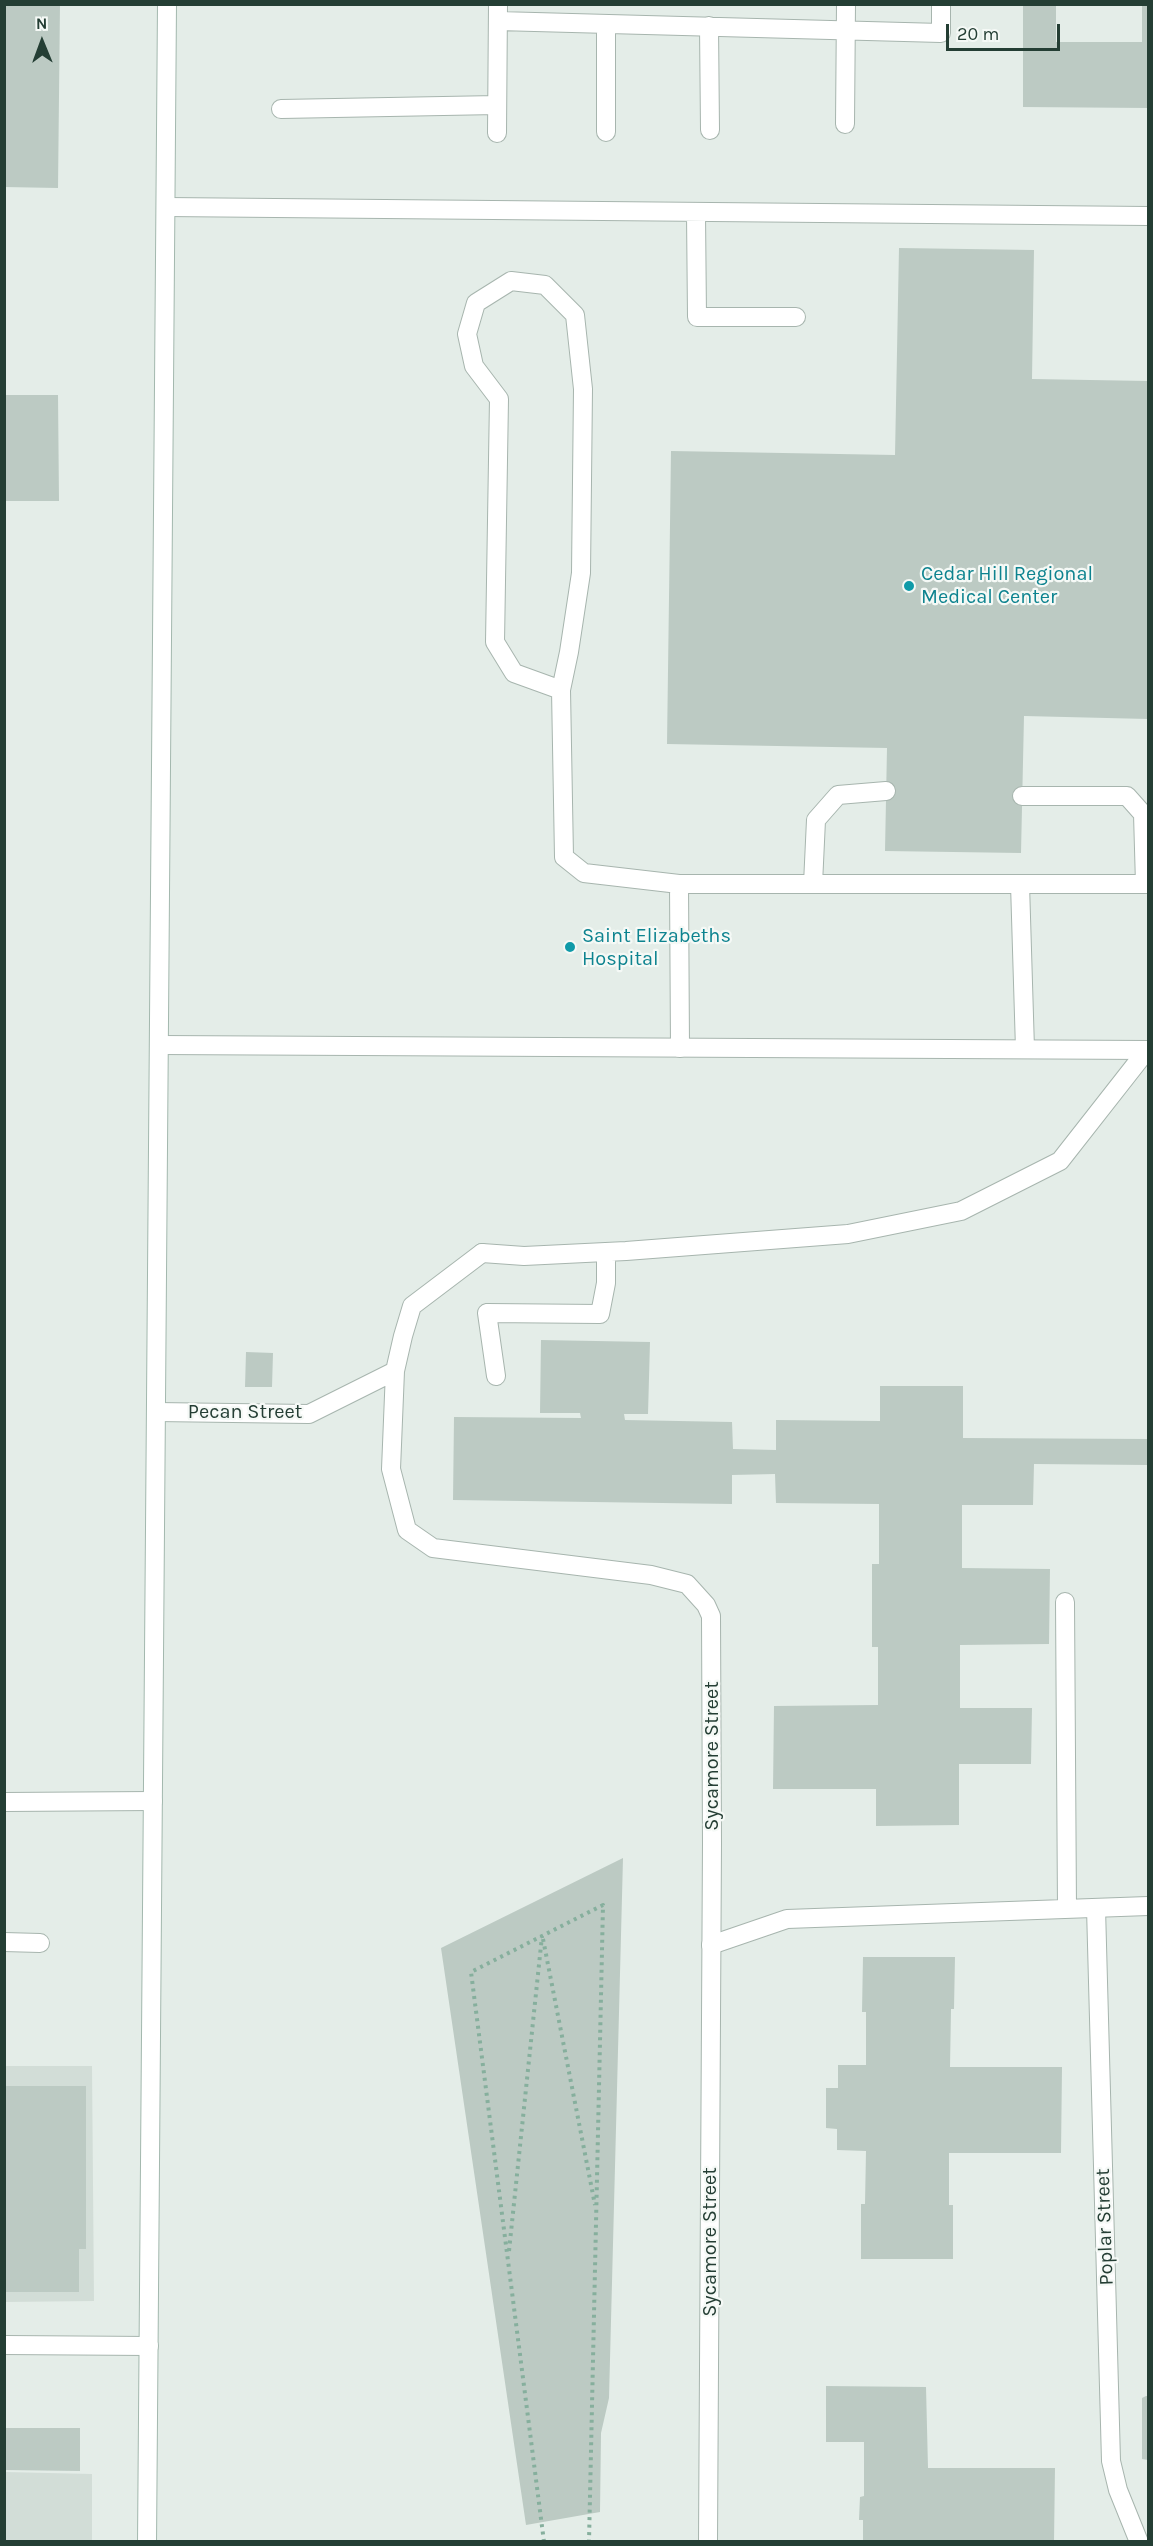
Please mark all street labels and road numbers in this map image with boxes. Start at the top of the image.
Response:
street label: Pecan Street [188,1400,302,1424]
street label: Sycamore Street [700,1681,724,1831]
street label: Sycamore Street [698,2167,722,2317]
street label: Poplar Street [1091,2168,1119,2286]

